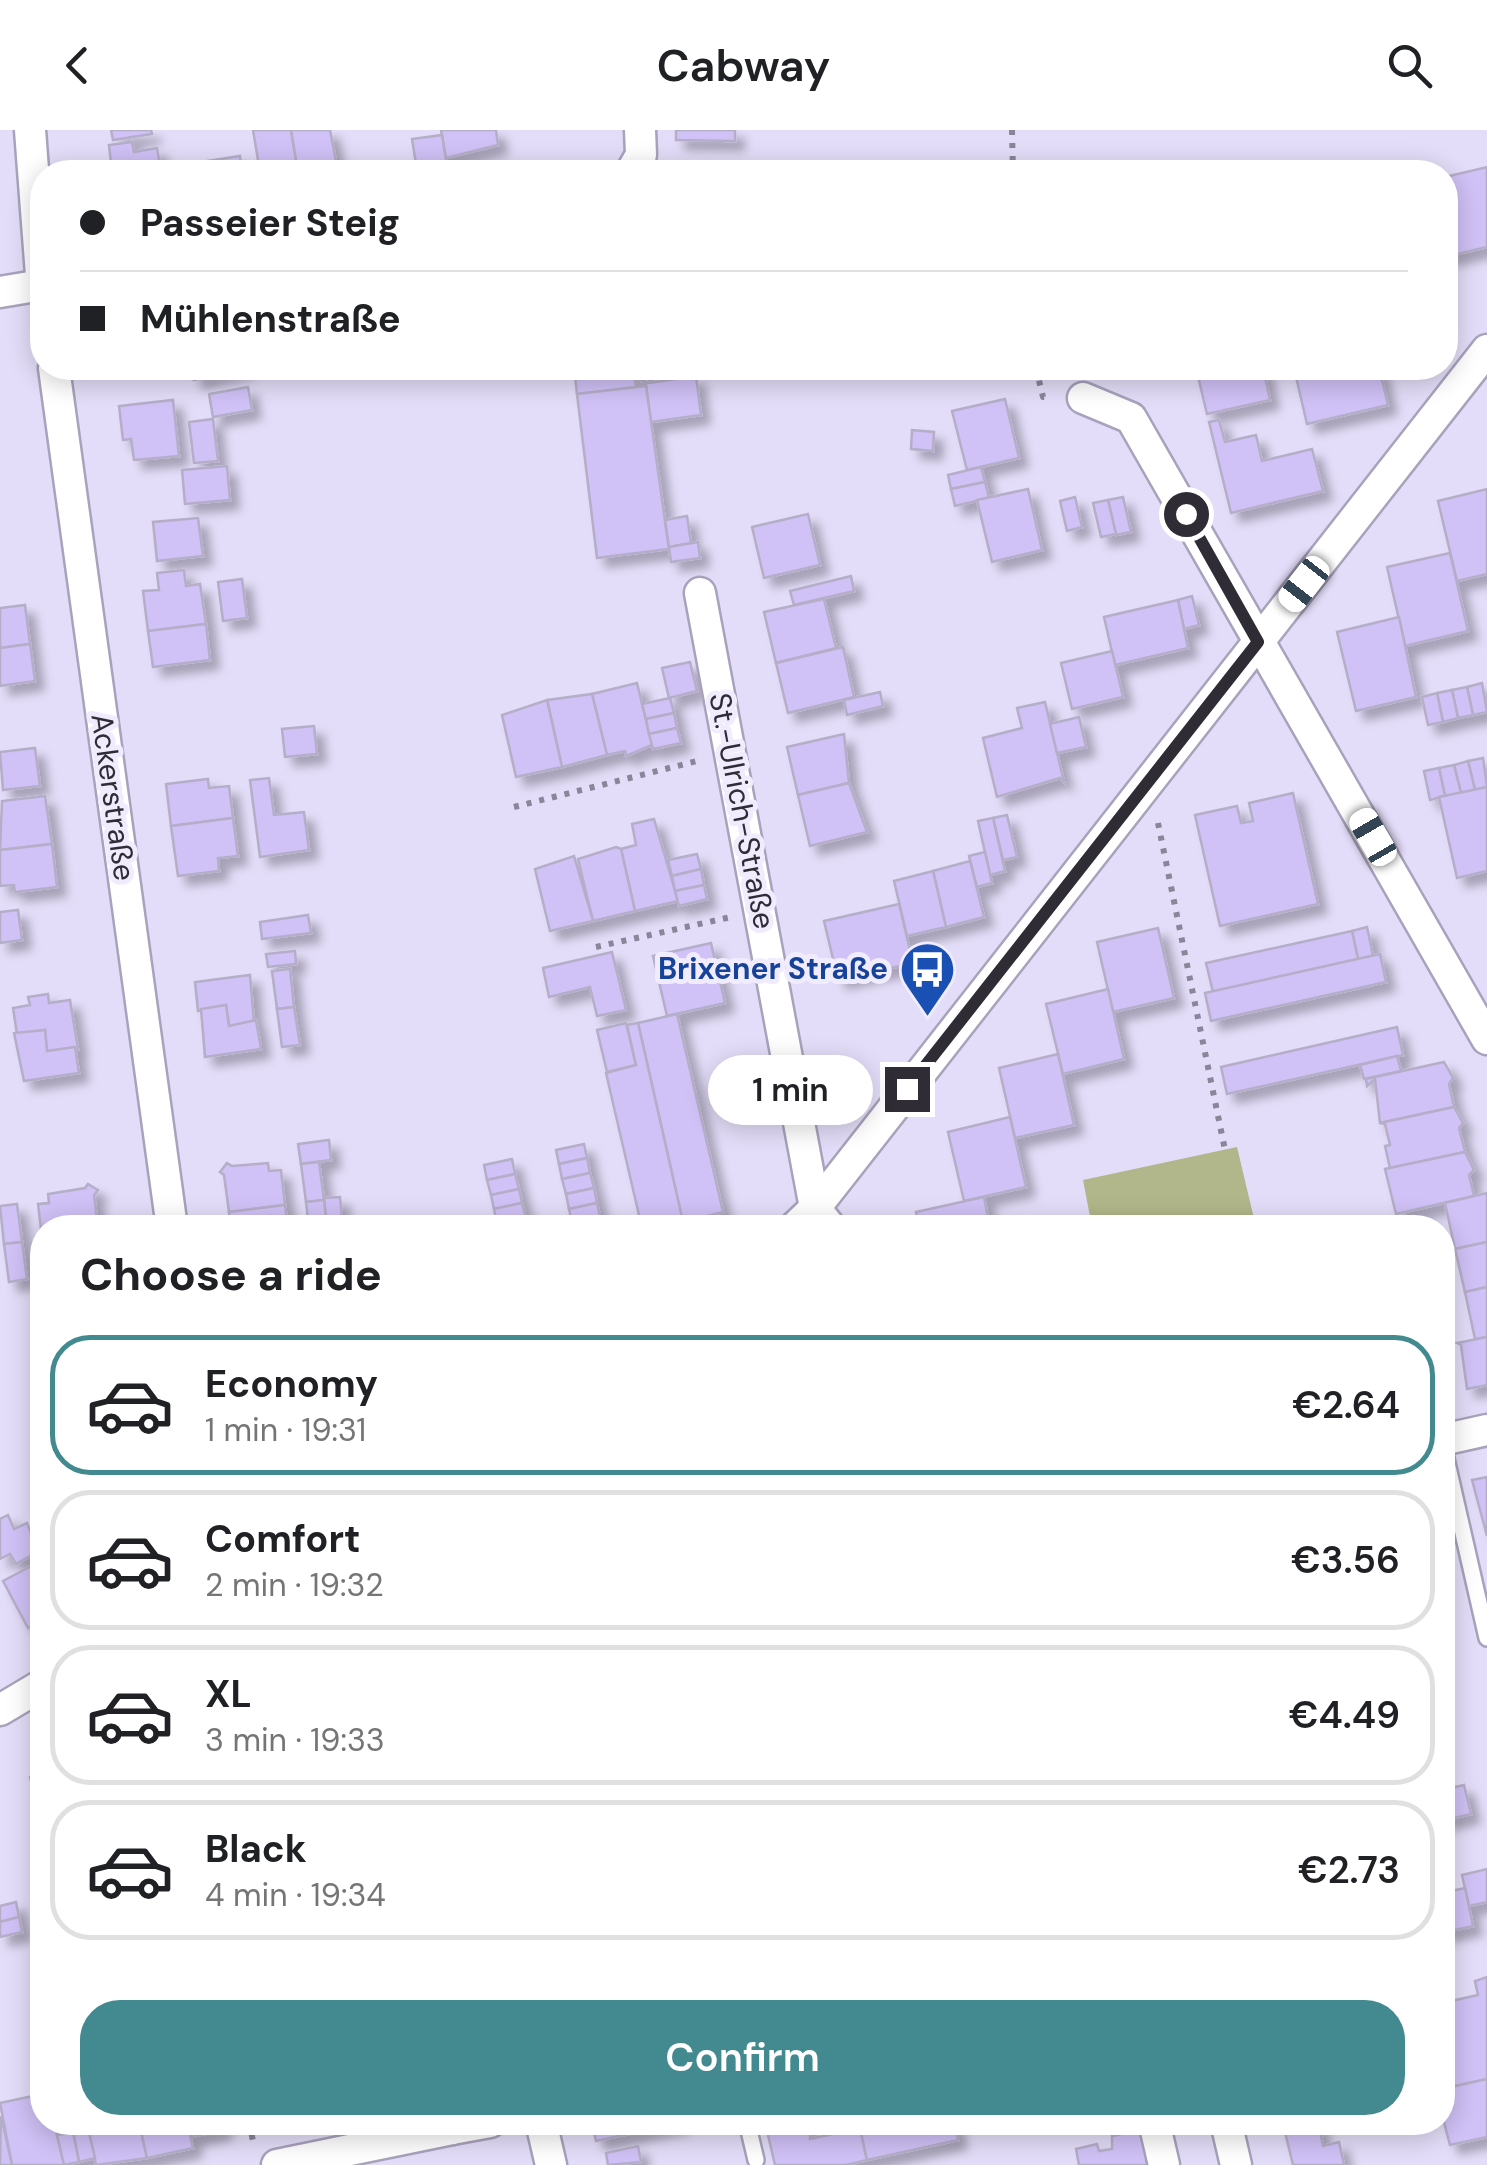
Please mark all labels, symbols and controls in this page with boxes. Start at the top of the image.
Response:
text: Cabway [657,36,830,95]
icon: back [50,38,105,93]
icon: search [1382,38,1437,93]
text: Passeier Steig [140,198,400,248]
text: Mühlenstraße [140,294,401,344]
route start [1164,492,1209,537]
car [1274,551,1334,617]
street label: St.-Ulrich-Straße [700,690,784,932]
street label: Ackerstraße [82,711,145,883]
car [1345,804,1401,870]
bus stop icon: Brixener Straße [897,939,957,1018]
place label: Brixener Straße [658,949,888,988]
callout: 1 min [707,1054,872,1124]
route end [885,1067,930,1112]
text: 1 min [752,1069,829,1111]
text: Choose a ride [80,1245,382,1304]
text: Economy [205,1359,378,1409]
icon: car [85,1360,175,1450]
text: €2.64 [1292,1380,1400,1430]
text: 1 min · 19:31 [205,1409,366,1451]
text: Comfort [205,1514,361,1564]
icon: car [85,1515,175,1605]
text: €3.56 [1291,1535,1400,1585]
text: 2 min · 19:32 [205,1564,384,1606]
text: XL [205,1669,252,1719]
icon: car [85,1670,175,1760]
text: €4.49 [1289,1690,1400,1740]
text: 3 min · 19:33 [205,1719,385,1761]
text: Black [205,1824,307,1874]
icon: car [85,1825,175,1915]
text: €2.73 [1298,1845,1400,1895]
text: 4 min · 19:34 [205,1874,386,1916]
button: Confirm [80,2000,1405,2115]

